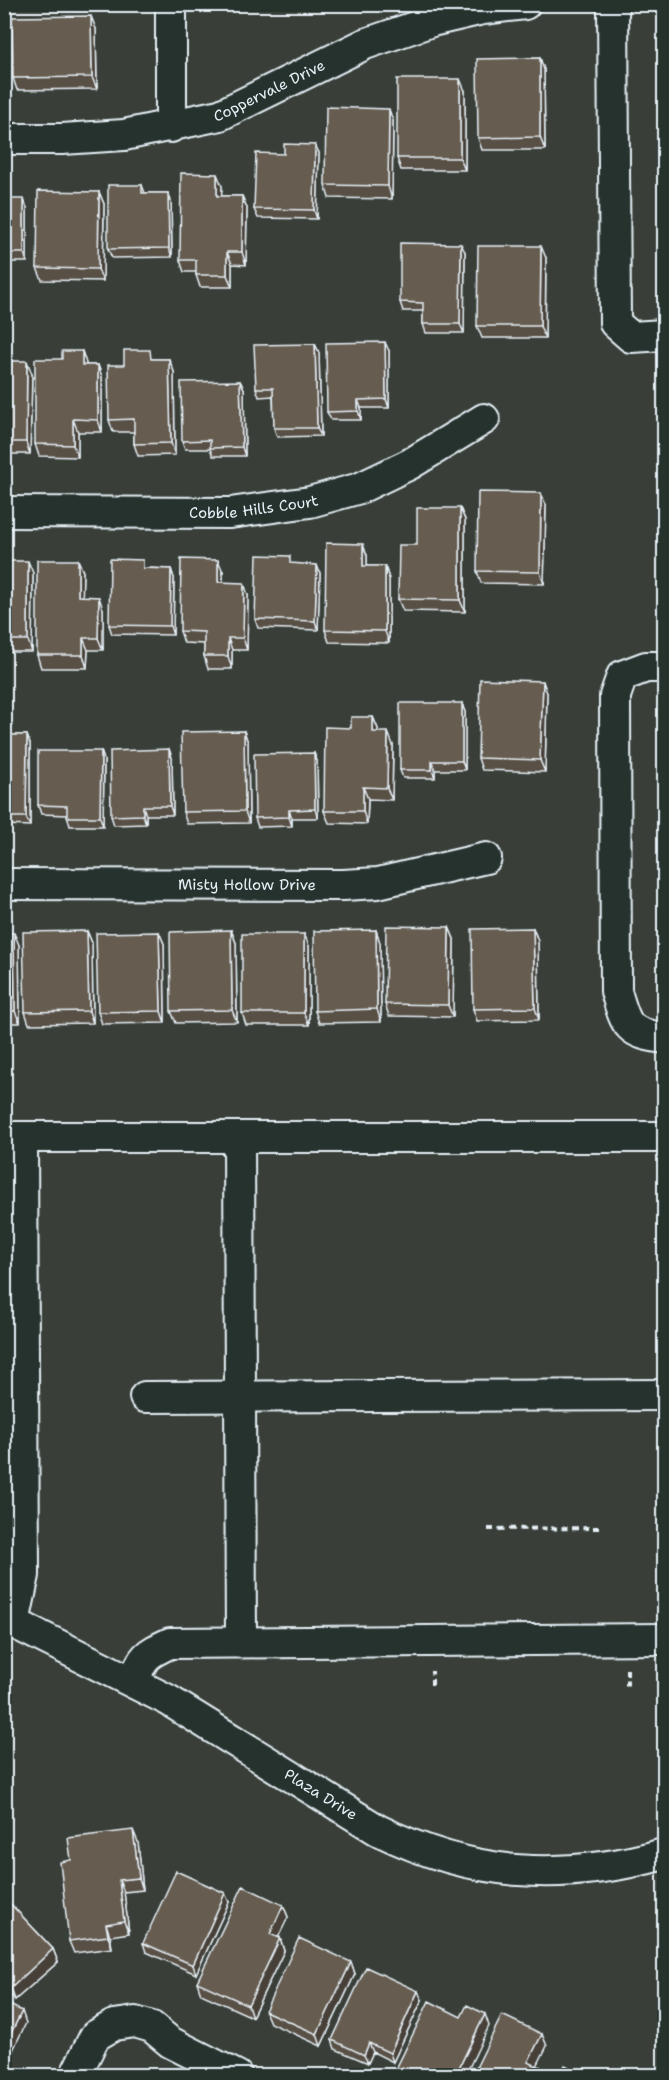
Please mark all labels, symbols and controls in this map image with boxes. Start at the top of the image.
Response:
street label: Coppervale Drive [212,55,328,126]
street label: Cobble Hills Court [189,490,321,523]
street label: Misty Hollow Drive [178,875,316,895]
street label: Plaza Drive [280,1764,361,1825]

